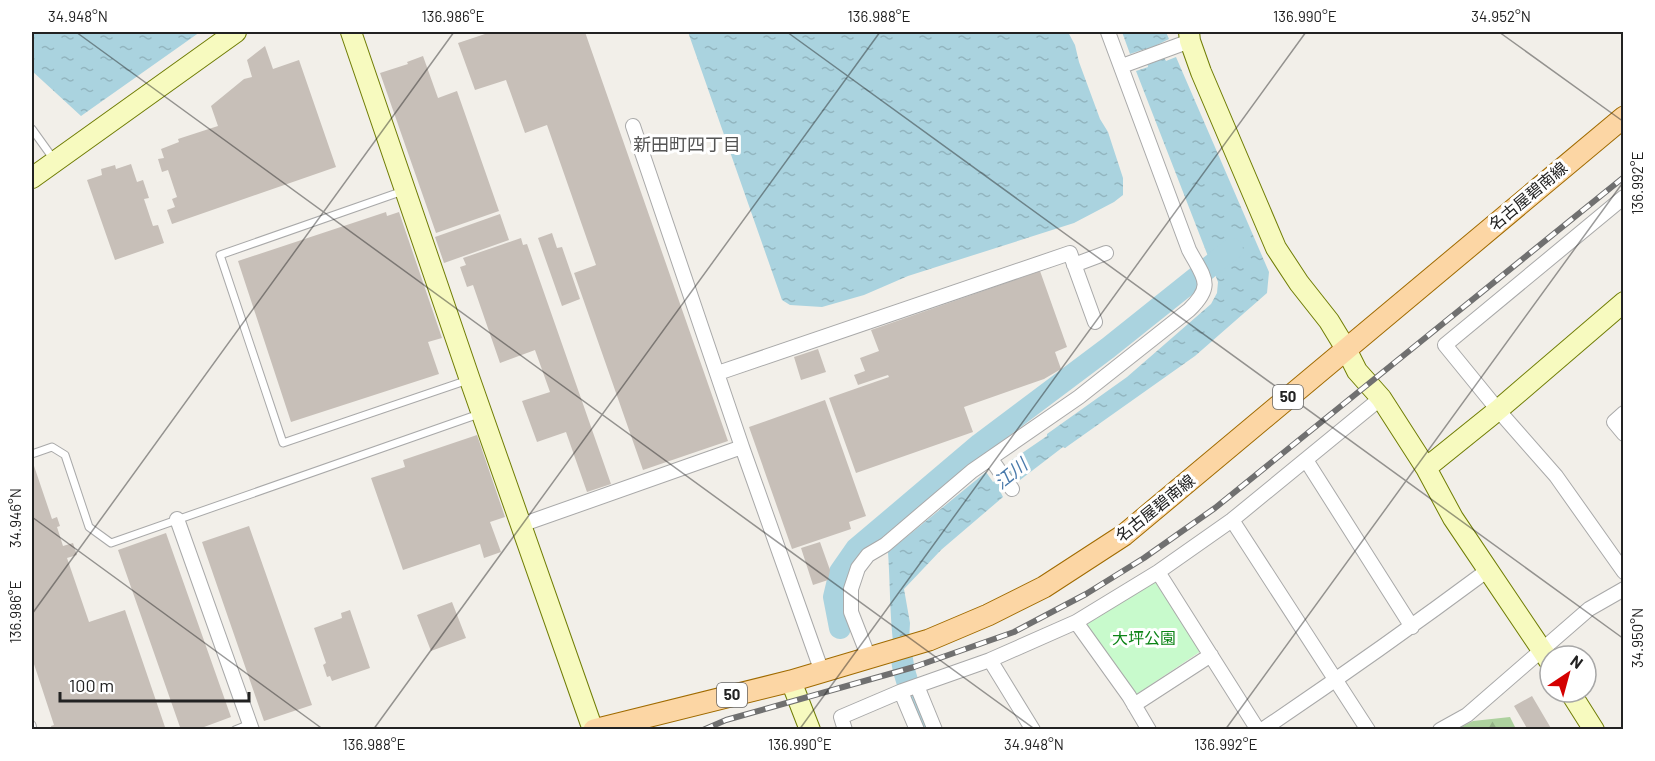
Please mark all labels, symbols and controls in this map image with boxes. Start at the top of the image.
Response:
text: 34.948°N [48,7,108,25]
text: 136.986°E [421,7,485,25]
text: 136.988°E [847,7,911,25]
text: 136.990°E [1273,7,1337,25]
text: 34.952°N [1471,7,1531,25]
district label: 新田町四丁目 [633,133,741,155]
text: 136.992°E [1628,151,1646,215]
street label: 名古屋碧南線 [1485,157,1571,234]
road number: 50 [1273,385,1303,409]
water label: 江川 [989,452,1033,493]
street label: 名古屋碧南線 [1111,470,1198,545]
text: 34.946°N [6,488,24,548]
text: 136.986°E [6,580,24,644]
text: 34.950°N [1628,608,1646,668]
park label: 大坪公園 [1112,628,1176,647]
north arrow [1538,644,1598,704]
text: N [1567,651,1587,672]
scale bar [60,665,249,703]
text: 100 m [69,674,114,696]
road number: 50 [717,683,747,707]
text: 136.988°E [342,735,406,753]
text: 136.990°E [768,735,832,753]
text: 34.948°N [1004,735,1064,753]
text: 136.992°E [1194,735,1258,753]

